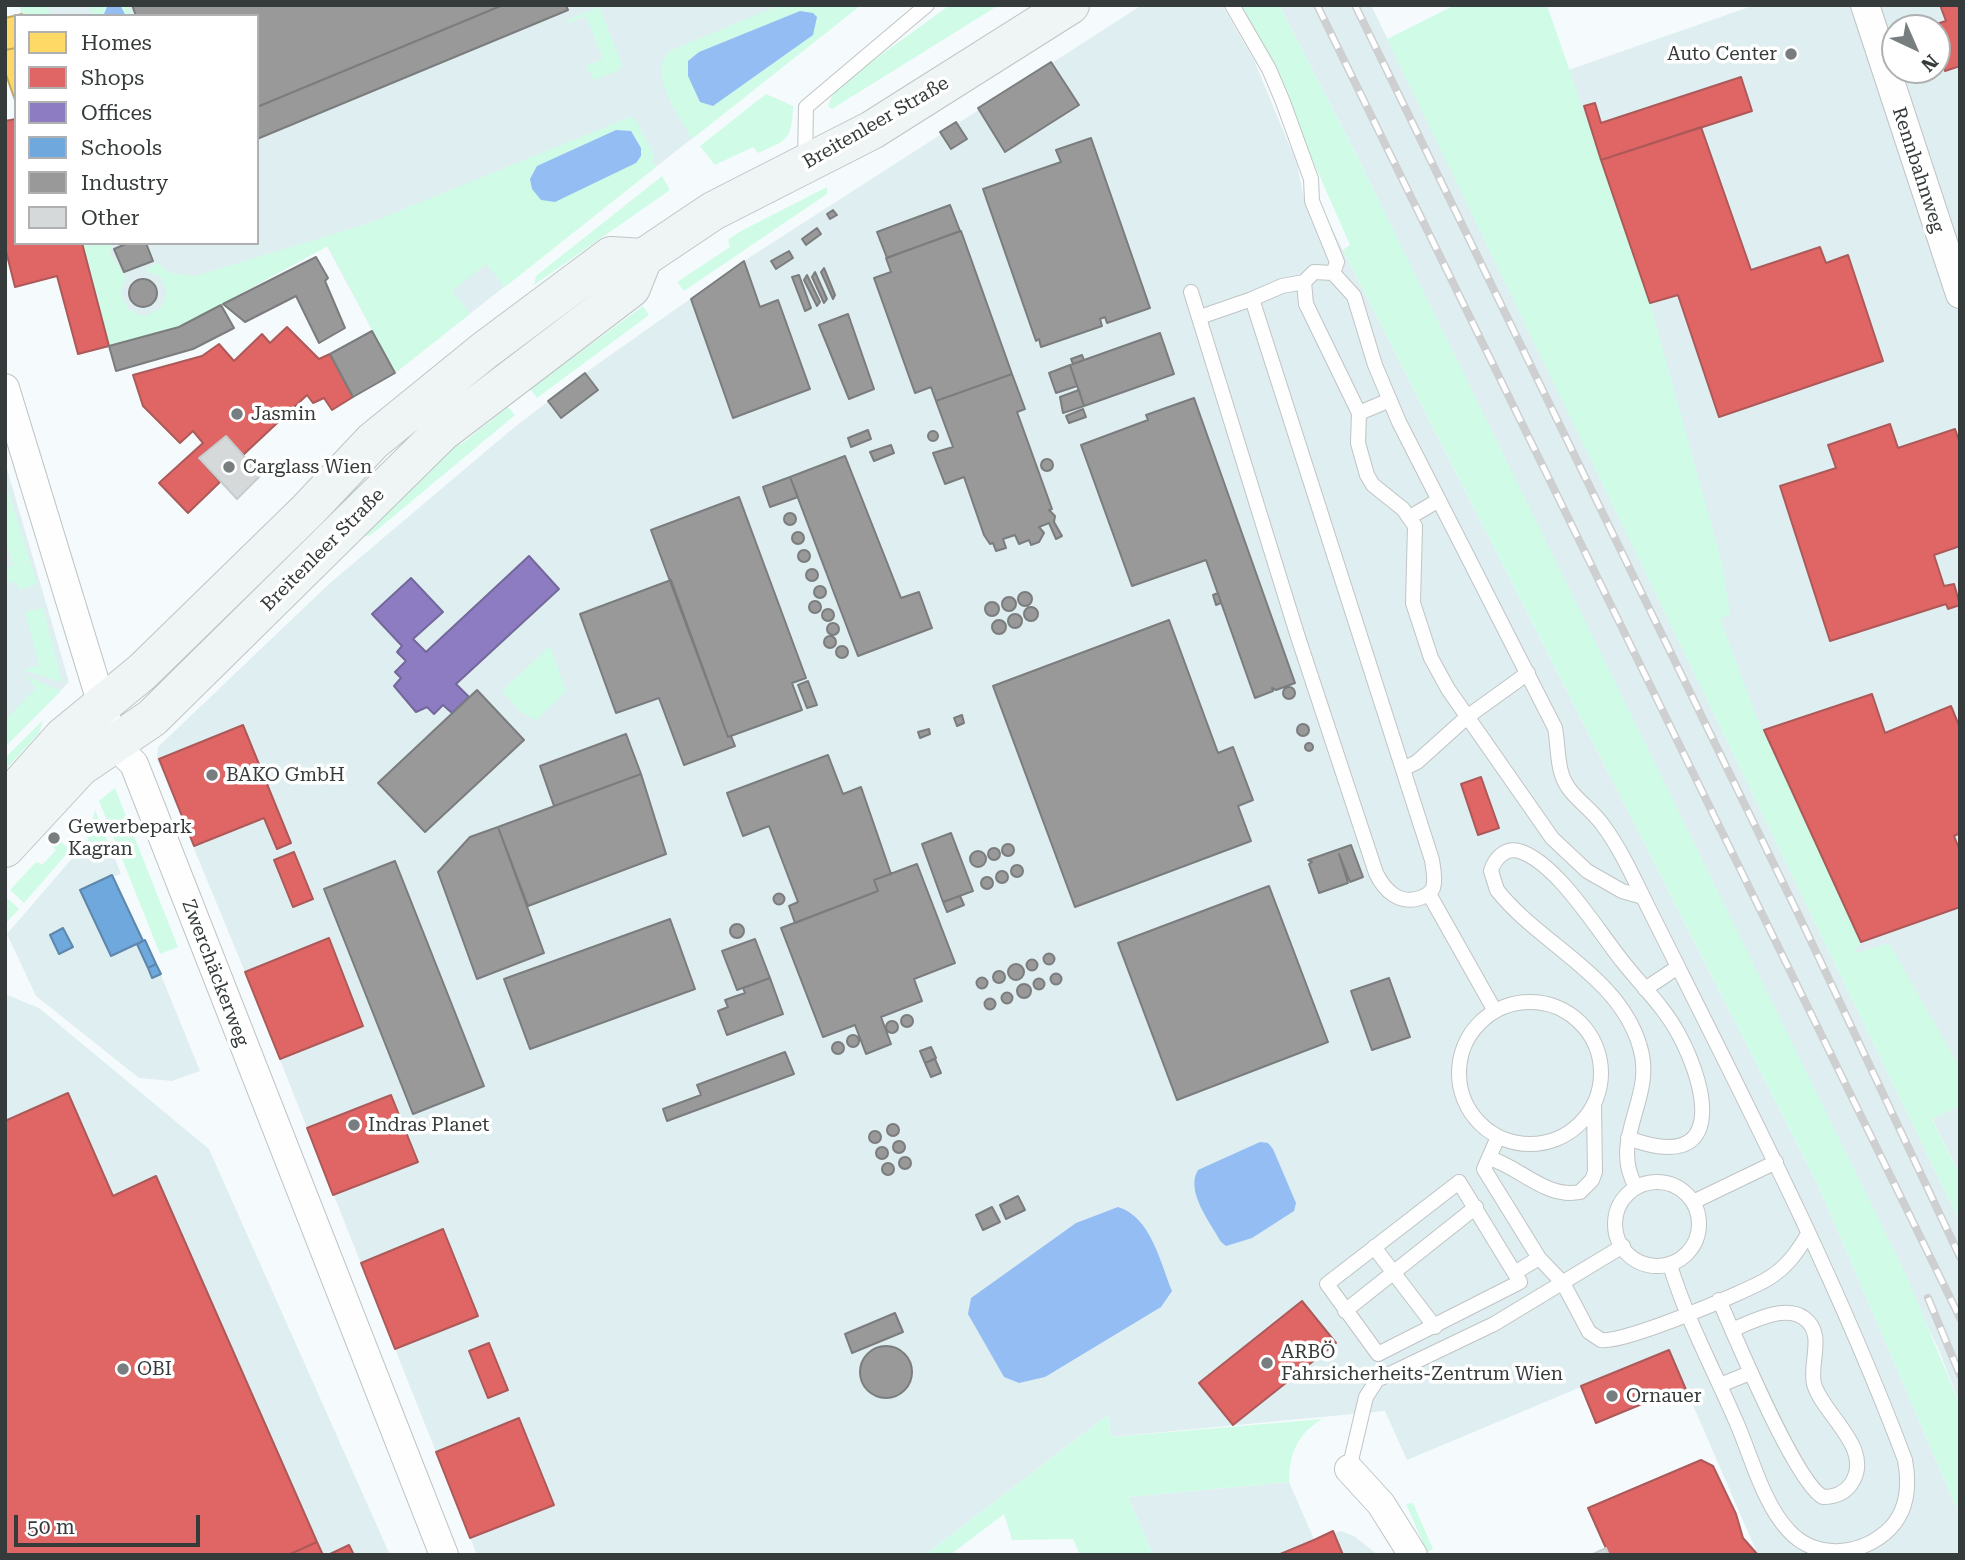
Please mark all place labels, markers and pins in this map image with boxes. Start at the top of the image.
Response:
place label: Auto Center [1667,43,1777,65]
marker: Auto Center [1783,46,1799,62]
place label: Jasmin [251,403,316,425]
marker: Jasmin [229,406,245,422]
place label: Carglass Wien [243,456,372,478]
marker: Carglass Wien [221,459,237,475]
place label: BAKO GmbH [226,764,345,786]
marker: BAKO GmbH [204,767,220,783]
place label: Gewerbepark Kagran [68,816,192,860]
marker: Gewerbepark Kagran [46,830,62,846]
place label: Indras Planet [368,1114,489,1136]
marker: Indras Planet [346,1117,362,1133]
place label: ARBÖ Fahrsicherheits-Zentrum Wien [1281,1341,1563,1385]
marker: ARBÖ Fahrsicherheits-Zentrum Wien [1259,1355,1275,1371]
place label: OBI [137,1358,172,1380]
marker: OBI [115,1361,131,1377]
place label: Ornauer [1626,1385,1701,1407]
marker: Ornauer [1604,1388,1620,1404]

